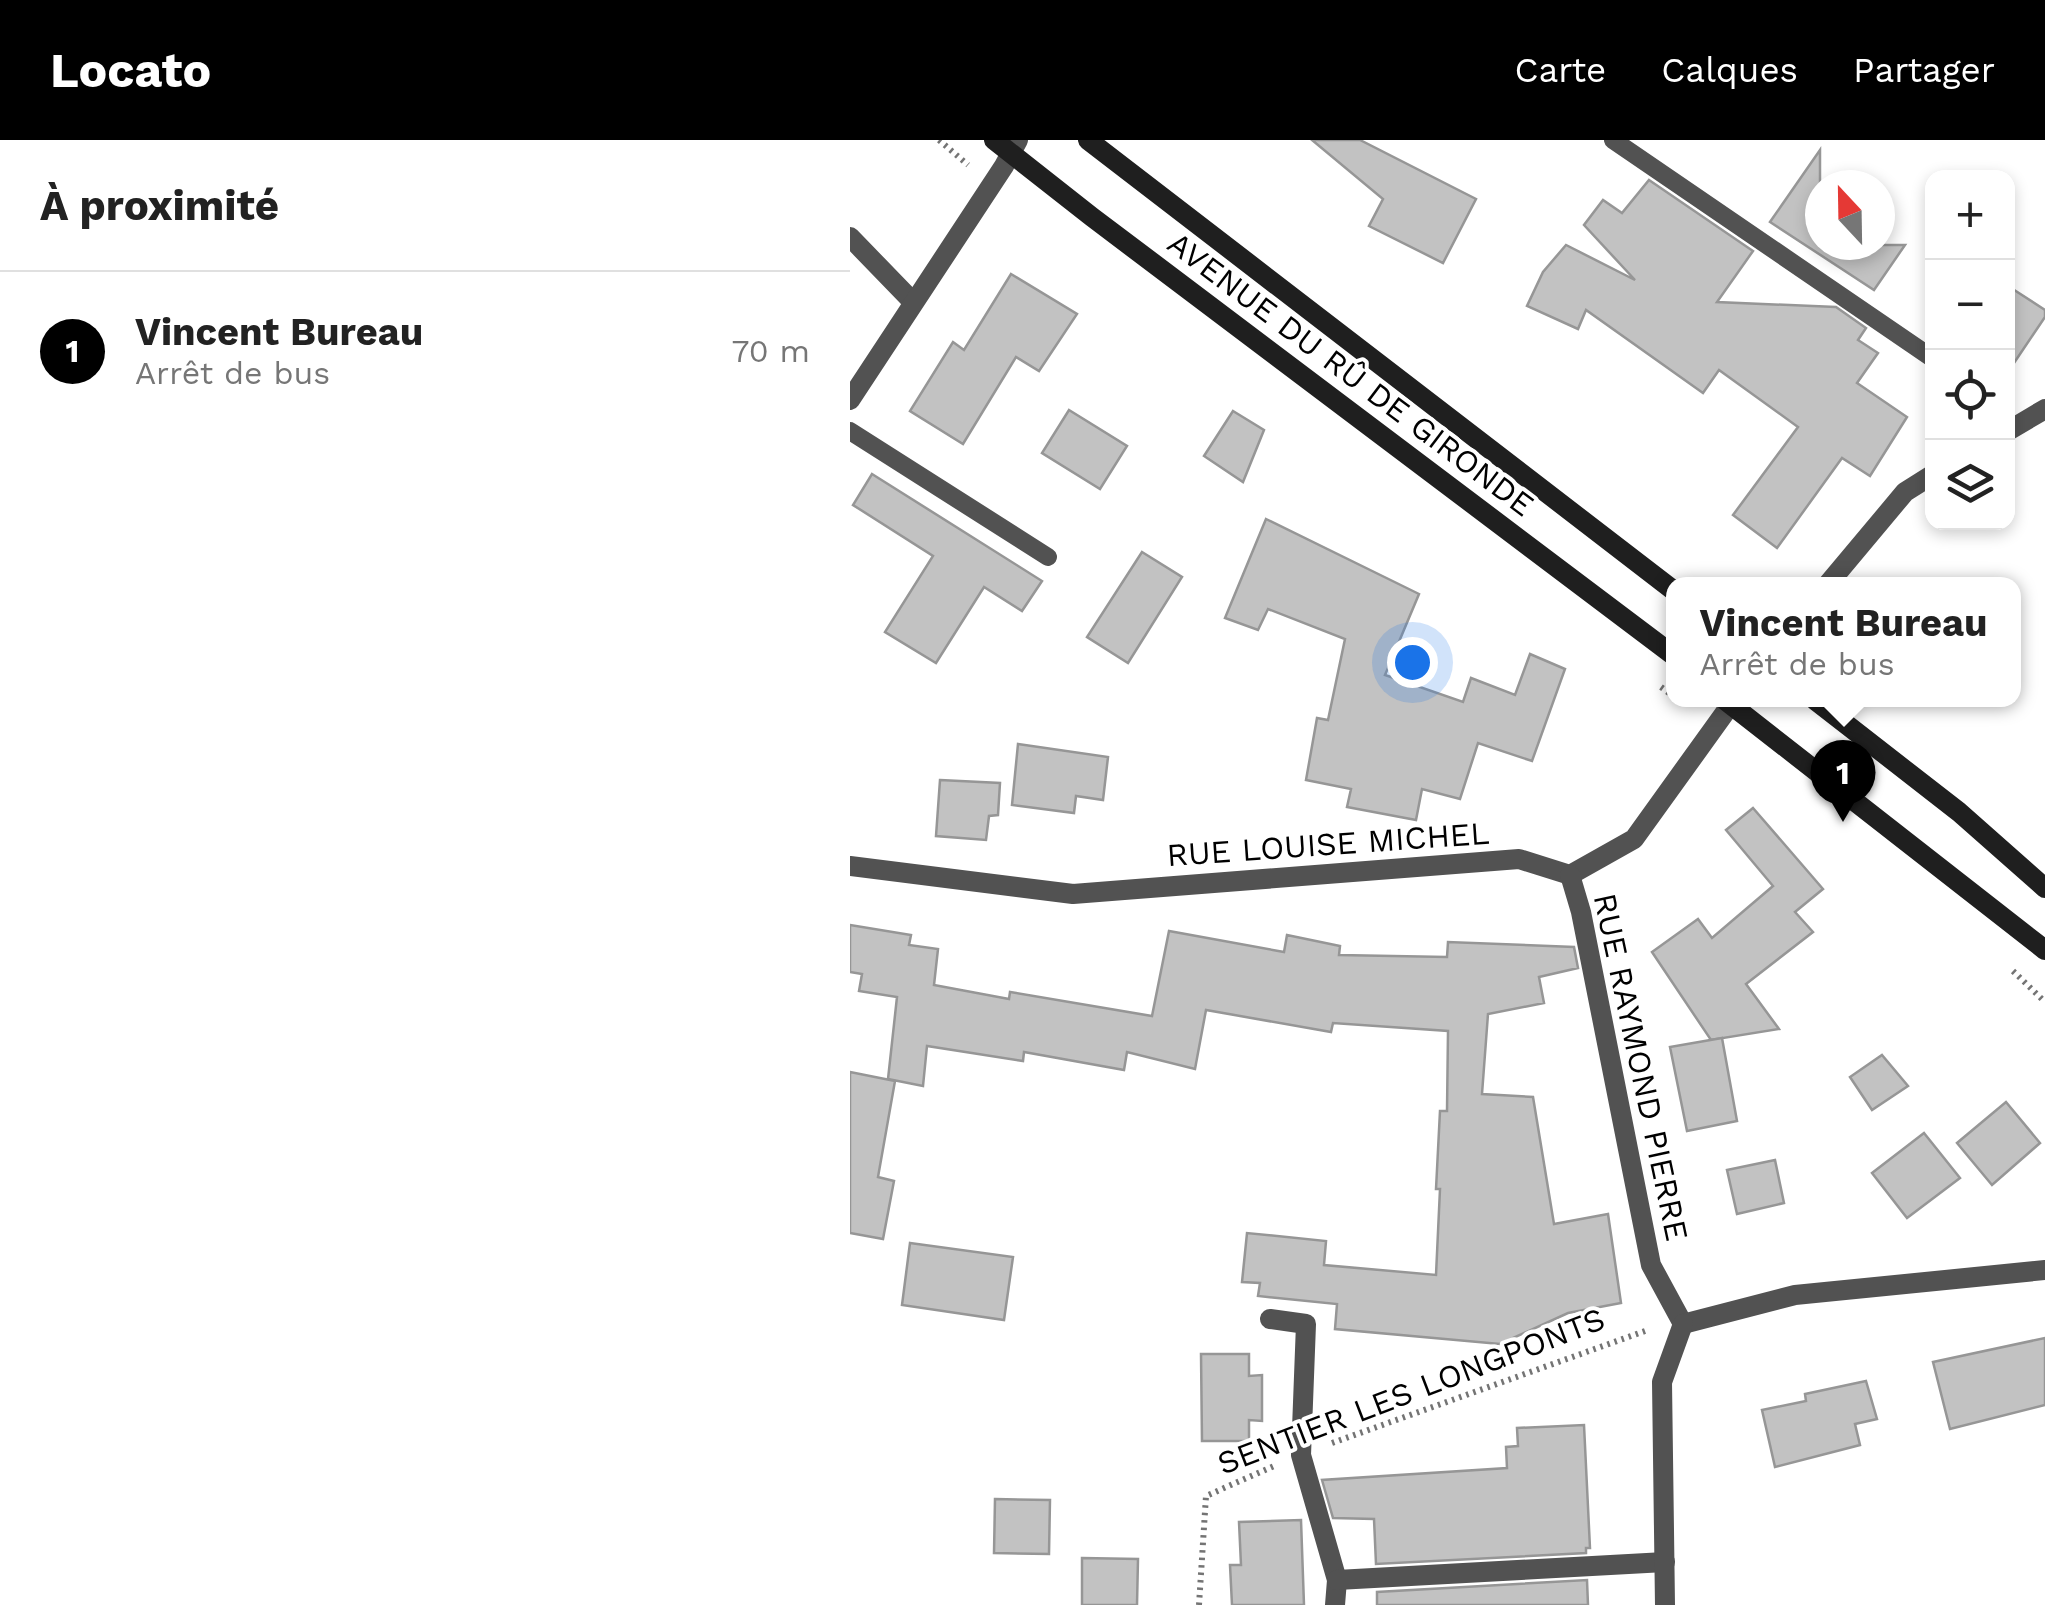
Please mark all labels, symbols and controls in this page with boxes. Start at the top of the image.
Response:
text: Locato [50,42,211,99]
text: Carte [1514,49,1606,91]
text: Calques [1661,49,1798,91]
text: Partager [1853,49,1995,91]
north arrow [1805,170,1895,260]
map controls [1925,170,2015,530]
button: + [1925,170,2015,260]
text: À proximité [40,181,279,230]
street label: AVENUE DU RÛ DE GIRONDE [1161,224,1541,524]
button: − [1925,260,2015,350]
text: Vincent Bureau [135,310,423,354]
text: 1 [66,332,79,370]
text: 70 m [731,332,810,370]
button: locate [1925,350,2015,440]
text: Arrêt de bus [135,354,330,392]
button: layers [1925,440,2015,530]
popup [1666,577,2021,707]
text: Vincent Bureau [1699,601,1988,645]
your location [1387,637,1438,688]
text: Arrêt de bus [1699,645,1895,683]
pin: 1 [1810,740,1876,822]
street label: RUE LOUISE MICHEL [1165,814,1491,874]
street label: RUE RAYMOND PIERRE [1586,890,1696,1244]
street label: SENTIER LES LONGPONTS [1212,1300,1610,1482]

